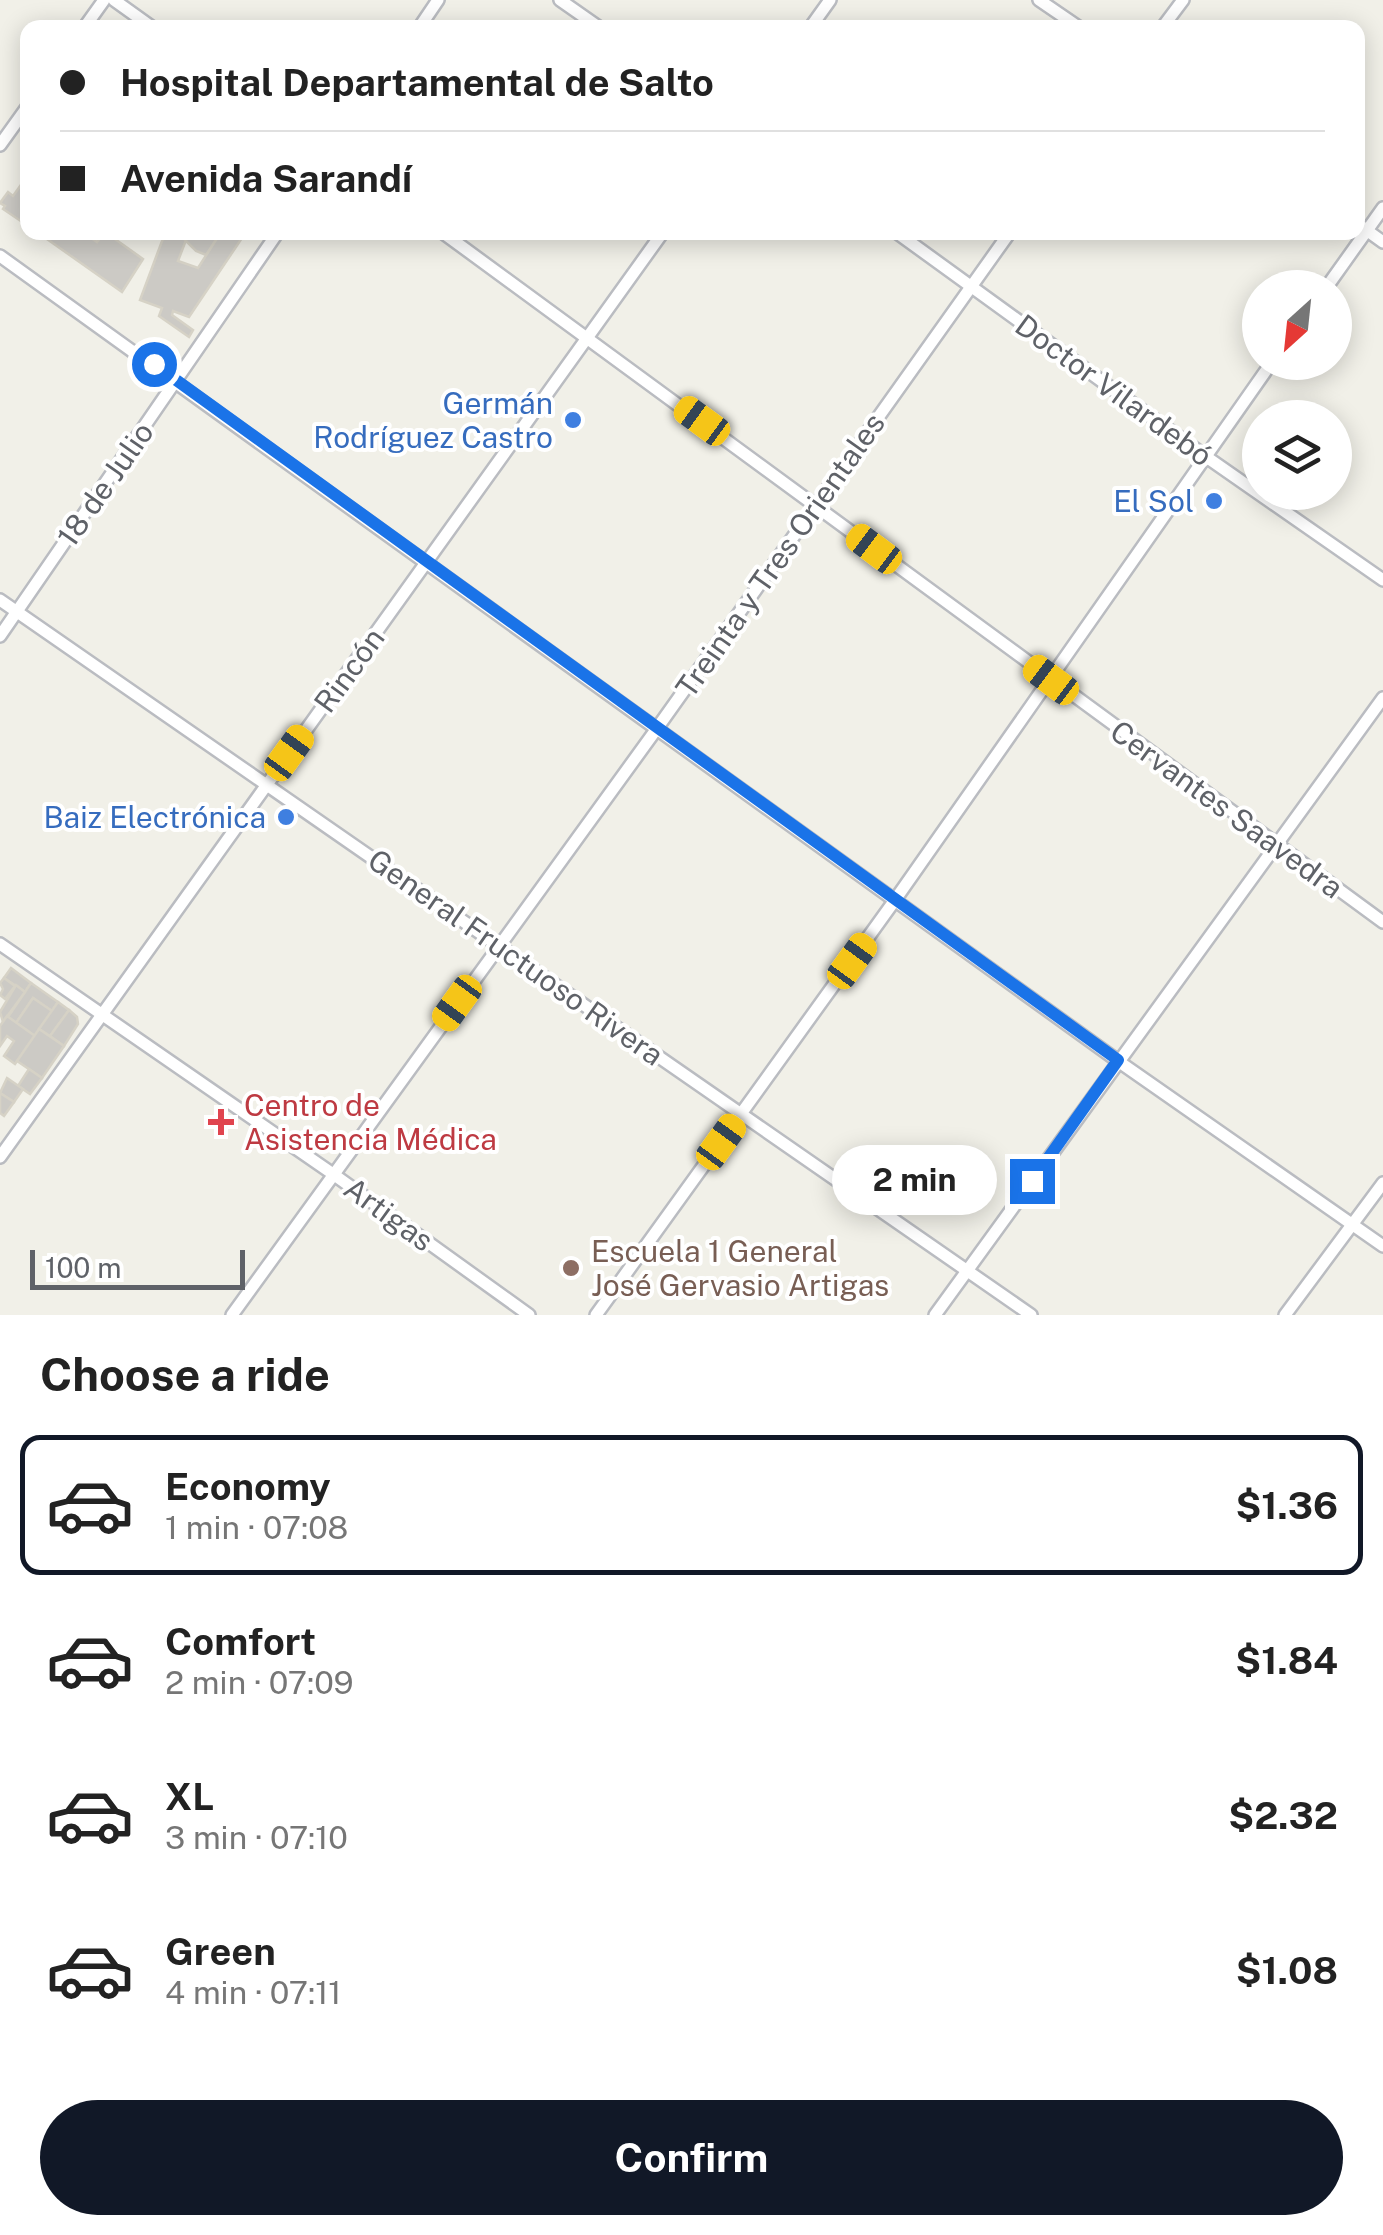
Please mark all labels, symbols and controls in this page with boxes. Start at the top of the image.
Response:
text: Hospital Departamental de Salto [120,60,714,105]
text: Avenida Sarandí [120,156,412,201]
north arrow [1242,270,1352,380]
map controls [1242,270,1352,510]
street label: Doctor Vilardebó [1009,307,1219,473]
route start [132,342,177,387]
place label: Germán Rodríguez Castro [313,385,553,455]
car [669,391,735,451]
button: layers [1242,400,1352,510]
street label: Treinta y Tres Orientales [668,406,892,704]
marker: Germán Rodríguez Castro [562,409,584,431]
street label: 18 de Julio [49,415,161,553]
place label: El Sol [1113,483,1194,519]
marker: El Sol [1203,490,1225,512]
car [841,519,907,579]
street label: Rincón [306,621,392,719]
car [1018,650,1084,710]
street label: Cervantes Saavedra [1104,713,1350,905]
car [259,720,319,786]
place label: Baiz Electrónica [43,799,266,835]
marker: Baiz Electrónica [275,806,297,828]
street label: General Fructuoso Rivera [361,841,671,1073]
car [822,928,882,994]
car [427,970,487,1036]
place label: Centro de Asistencia Médica [244,1087,497,1157]
marker: Centro de Asistencia Médica [208,1109,234,1135]
car [691,1109,751,1175]
callout: 2 min [832,1146,997,1216]
route end [1010,1159,1055,1204]
text: 2 min [873,1161,956,1198]
street label: Artigas [337,1170,441,1258]
place label: Escuela 1 General José Gervasio Artigas [591,1233,889,1303]
scale bar [30,1245,245,1290]
text: 100 m [45,1251,122,1284]
marker: Escuela 1 General José Gervasio Artigas [560,1257,582,1279]
text: Choose a ride [40,1348,330,1401]
icon: car [45,1460,135,1550]
text: Economy [165,1464,331,1509]
text: $1.36 [1235,1483,1338,1528]
text: 1 min · 07:08 [165,1509,348,1546]
icon: car [45,1615,135,1705]
text: Comfort [165,1619,316,1664]
text: $1.84 [1235,1638,1338,1683]
text: 2 min · 07:09 [165,1664,354,1701]
icon: car [45,1770,135,1860]
text: XL [165,1774,214,1819]
text: $2.32 [1228,1793,1338,1838]
text: 3 min · 07:10 [165,1819,348,1856]
icon: car [45,1925,135,2015]
text: Green [165,1929,276,1974]
text: $1.08 [1236,1948,1338,1993]
text: 4 min · 07:11 [165,1974,341,2011]
button: Confirm [40,2100,1343,2215]

